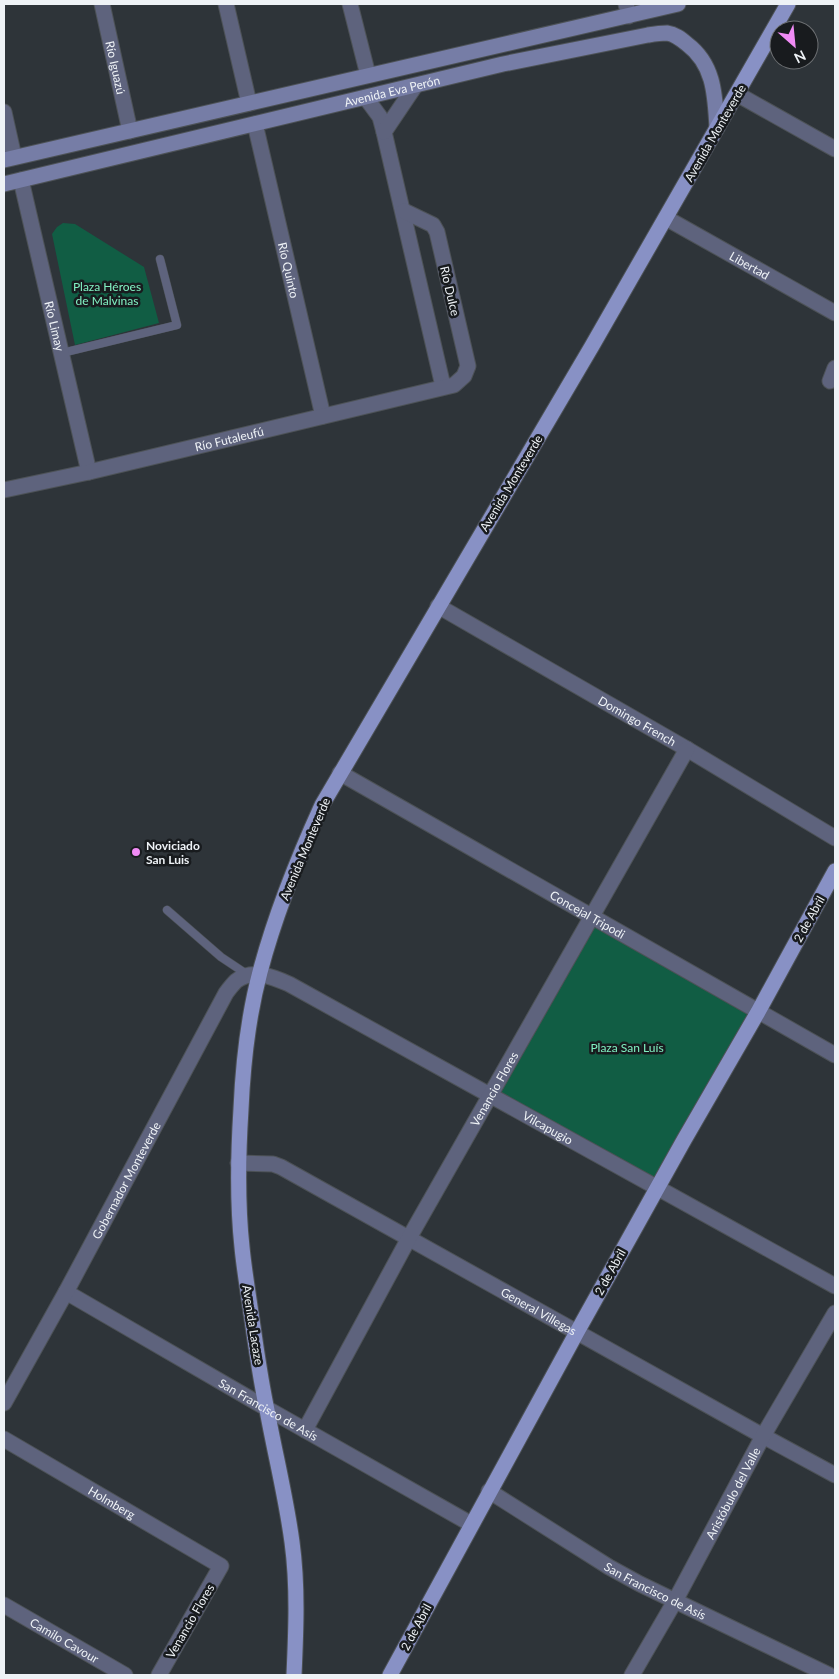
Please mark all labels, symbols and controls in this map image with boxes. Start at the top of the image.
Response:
north arrow [769,20,819,70]
street label: Río Iguazú [103,39,129,96]
text: N [791,47,809,67]
street label: Avenida Eva Perón [343,72,441,109]
street label: Avenida Monteverde [681,82,749,184]
street label: Río Quinto [275,241,303,300]
street label: Libertad [727,248,772,282]
street label: Río Dulce [437,265,463,317]
park label: Plaza Héroes de Malvinas [73,279,141,308]
street label: Río Limay [42,299,68,354]
street label: Río Futaleufú [193,423,265,454]
street label: Avenida Monteverde [476,432,546,534]
street label: Domingo French [596,692,679,749]
street label: Avenida Monteverde [277,796,333,902]
place label: Noviciado San Luis [146,838,200,867]
marker: Noviciado San Luis [130,846,142,858]
street label: Concejal Tripodi [547,887,628,941]
street label: 2 de Abril [790,893,828,945]
park label: Plaza San Luís [590,1040,664,1055]
street label: Venancio Flores [467,1049,521,1129]
street label: Vilcapugio [520,1107,576,1147]
street label: Gobernador Monteverde [88,1119,163,1241]
street label: 2 de Abril [591,1246,629,1298]
street label: Avenida Lacaze [239,1284,267,1366]
street label: General Villegas [499,1284,579,1338]
street label: San Francisco de Asís [216,1375,321,1443]
street label: Aristóbulo del Valle [702,1445,763,1541]
street label: Holmberg [86,1483,138,1522]
street label: San Francisco de Asís [602,1559,709,1622]
street label: Venancio Flores [163,1581,217,1661]
street label: 2 de Abril [397,1601,435,1653]
street label: Camilo Cavour [27,1614,102,1666]

